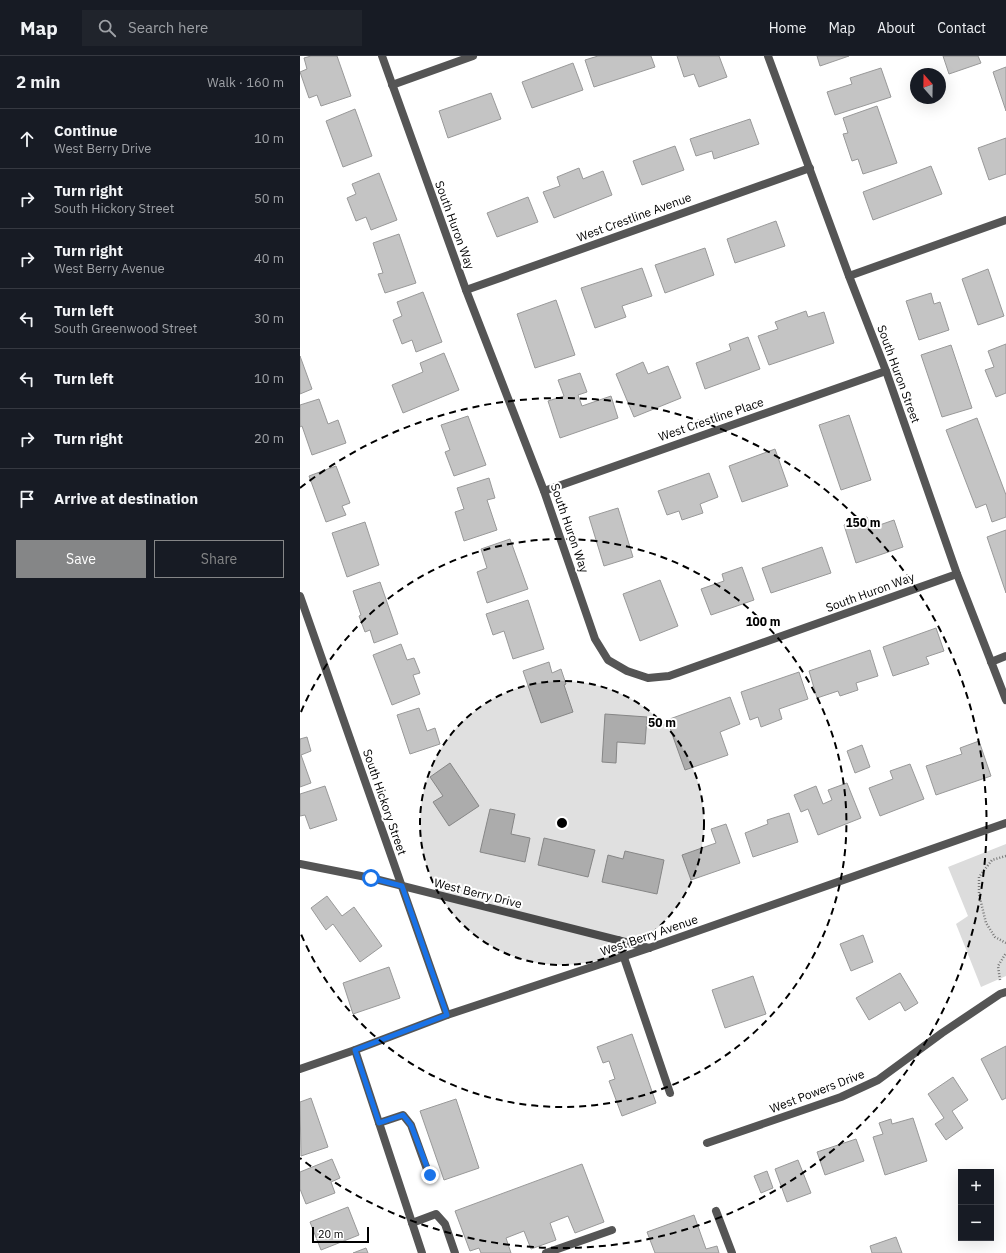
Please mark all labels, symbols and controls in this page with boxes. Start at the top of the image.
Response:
search box [82,10,362,46]
text: Map [20,16,58,40]
icon: search [96,17,118,39]
text: Search here [128,18,208,37]
text: Home [769,19,806,37]
text: Map [828,19,855,37]
text: About [877,19,915,37]
text: Contact [937,19,986,37]
north arrow [910,68,946,104]
text: 2 min [16,71,60,93]
text: Walk · 160 m [207,74,284,91]
text: Continue [54,121,118,140]
icon: ahead [16,128,38,150]
text: 10 m [254,130,284,147]
text: West Berry Drive [54,140,151,157]
street label: South Huron Way [432,179,478,271]
text: Turn right [54,181,123,200]
icon: right [16,188,38,210]
street label: West Crestline Avenue [575,189,694,245]
text: 50 m [254,190,284,207]
text: South Hickory Street [54,200,174,217]
text: Turn right [54,241,123,260]
icon: right [16,248,38,270]
text: 40 m [254,250,284,267]
text: West Berry Avenue [54,260,165,277]
text: Turn left [54,301,114,320]
icon: left [16,308,38,330]
text: 30 m [254,310,284,327]
text: South Greenwood Street [54,320,197,337]
street label: South Huron Street [874,323,924,425]
icon: left [16,368,38,390]
text: Turn left [54,369,114,388]
text: 10 m [254,370,284,387]
street label: West Crestline Place [656,394,766,444]
icon: right [16,428,38,450]
text: Turn right [54,429,123,448]
text: 20 m [254,430,284,447]
street label: South Huron Way [548,481,592,575]
icon: arrive [16,488,38,510]
text: Arrive at destination [54,489,198,508]
text: 150 m [845,515,881,530]
button: Save [16,540,146,578]
button: Share [154,540,284,578]
street label: South Huron Way [824,569,916,615]
text: 100 m [745,614,781,629]
text: 50 m [648,715,676,730]
street label: South Hickory Street [360,747,410,857]
centre of rings [555,816,569,830]
route start [362,869,380,887]
street label: West Berry Drive [433,875,524,911]
street label: West Berry Avenue [598,911,700,959]
street label: West Powers Drive [768,1066,867,1116]
route end [421,1166,439,1184]
map controls [958,1169,994,1241]
button: + [958,1169,994,1205]
button: − [958,1205,994,1241]
scale bar [312,1225,369,1244]
text: 20 m [318,1227,343,1241]

